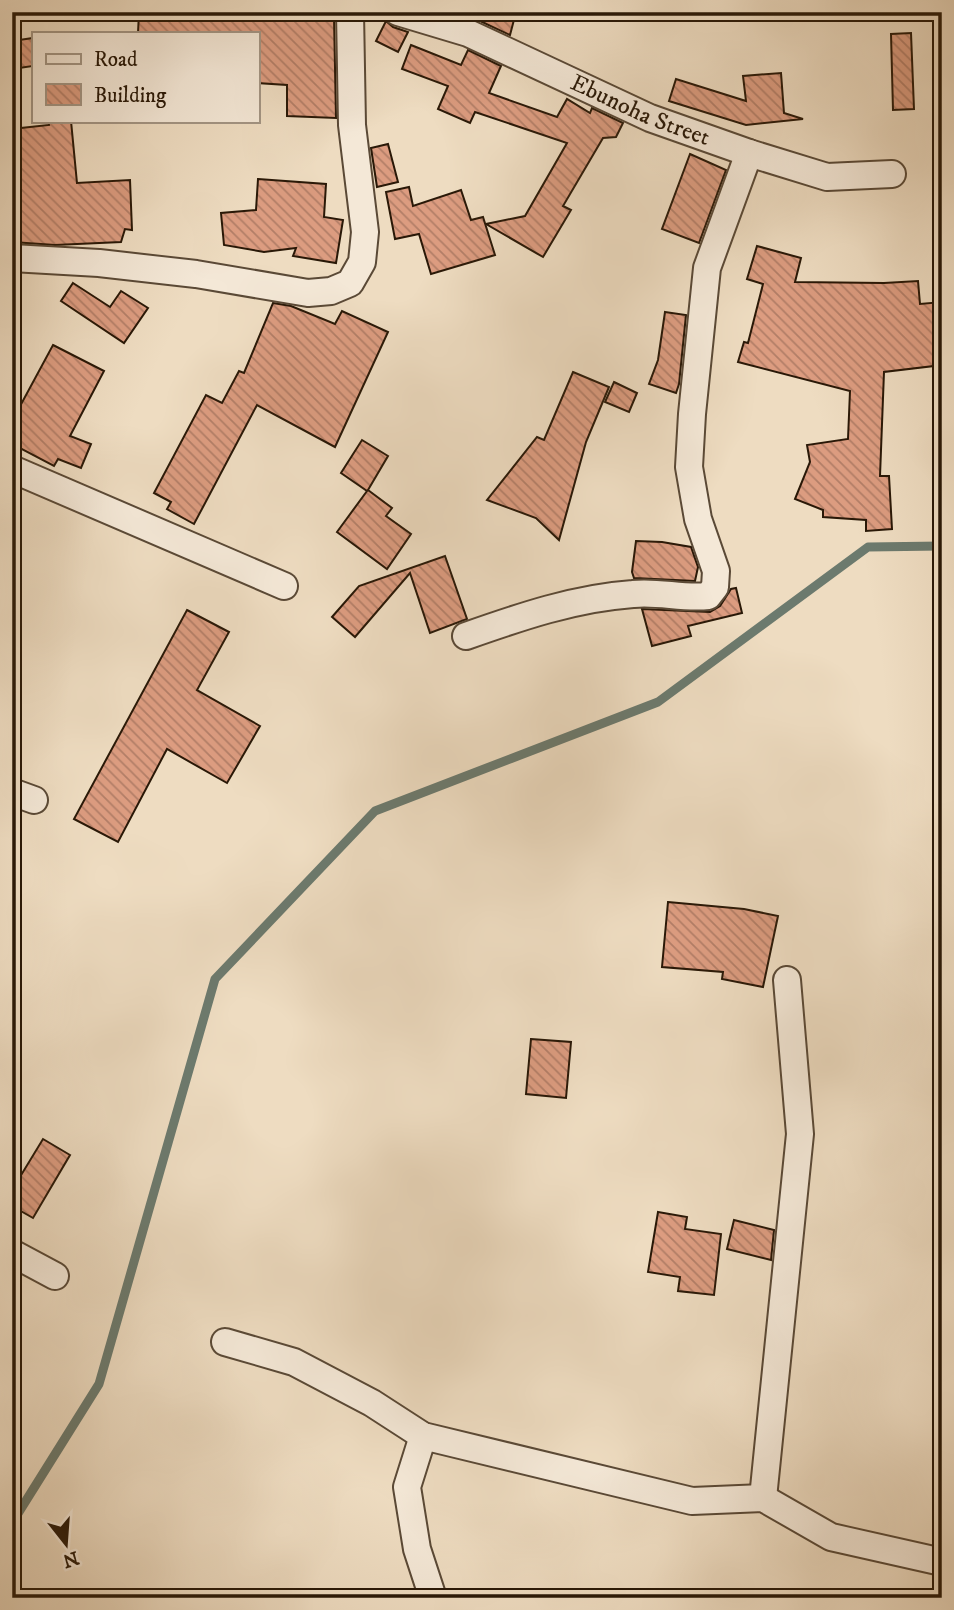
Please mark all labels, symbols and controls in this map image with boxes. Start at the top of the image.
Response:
legend [32,32,259,122]
text: Road [94,47,138,73]
street label: Ebunoha Street [565,68,714,153]
text: Building [94,83,167,109]
north arrow [32,1508,102,1578]
text: N [59,1546,81,1572]

